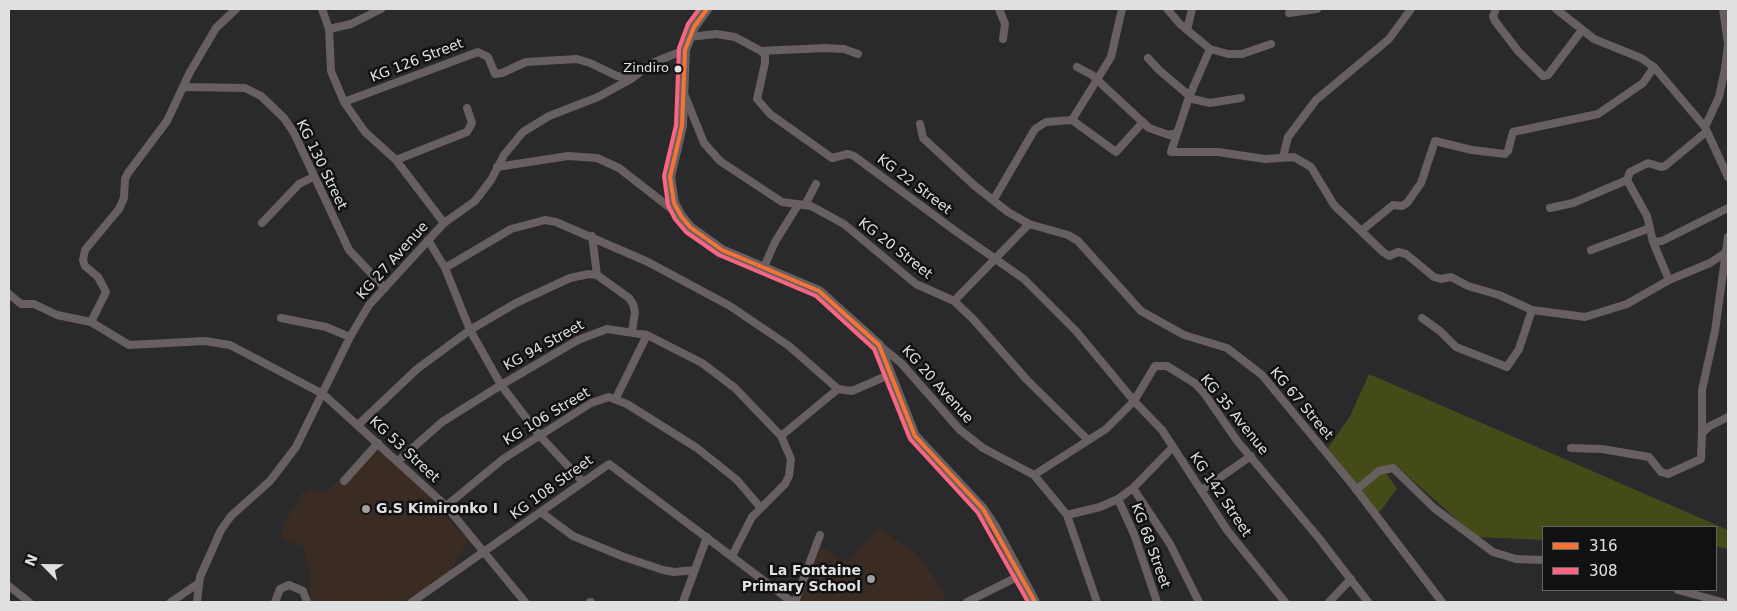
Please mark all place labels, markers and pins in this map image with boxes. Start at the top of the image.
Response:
place label: Zindiro [623,61,669,77]
marker: Zindiro [673,64,683,74]
place label: G.S Kimironko I [376,501,498,517]
marker: G.S Kimironko I [360,503,372,515]
place label: La Fontaine Primary School [742,563,861,596]
marker: La Fontaine Primary School [865,573,877,585]

